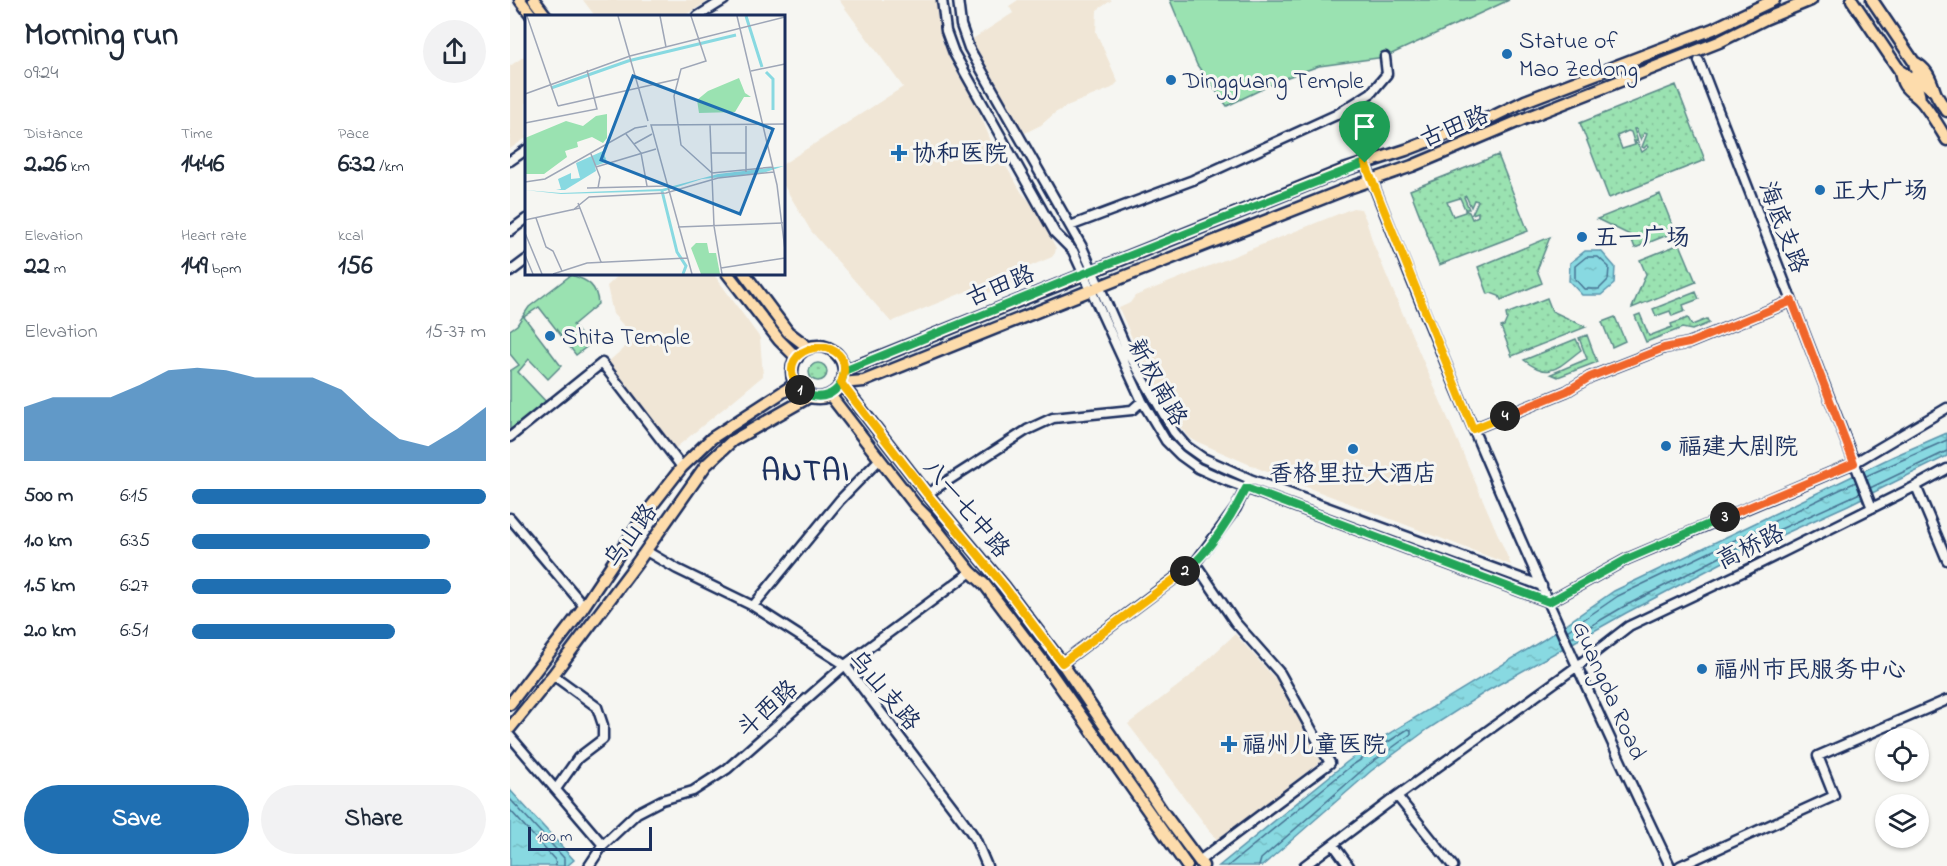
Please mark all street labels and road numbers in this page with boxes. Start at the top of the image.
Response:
street label: 古田路 [1415,99,1495,158]
street label: 海底支路 [1748,177,1815,279]
street label: 古田路 [961,258,1041,317]
street label: 新权南路 [1117,333,1194,434]
street label: 八一七中路 [913,452,1017,567]
street label: 乌山路 [597,497,667,576]
street label: 高桥路 [1711,517,1791,580]
street label: Guangda Road [1561,616,1654,767]
street label: 乌山支路 [839,644,927,740]
street label: 斗西路 [730,673,807,747]

